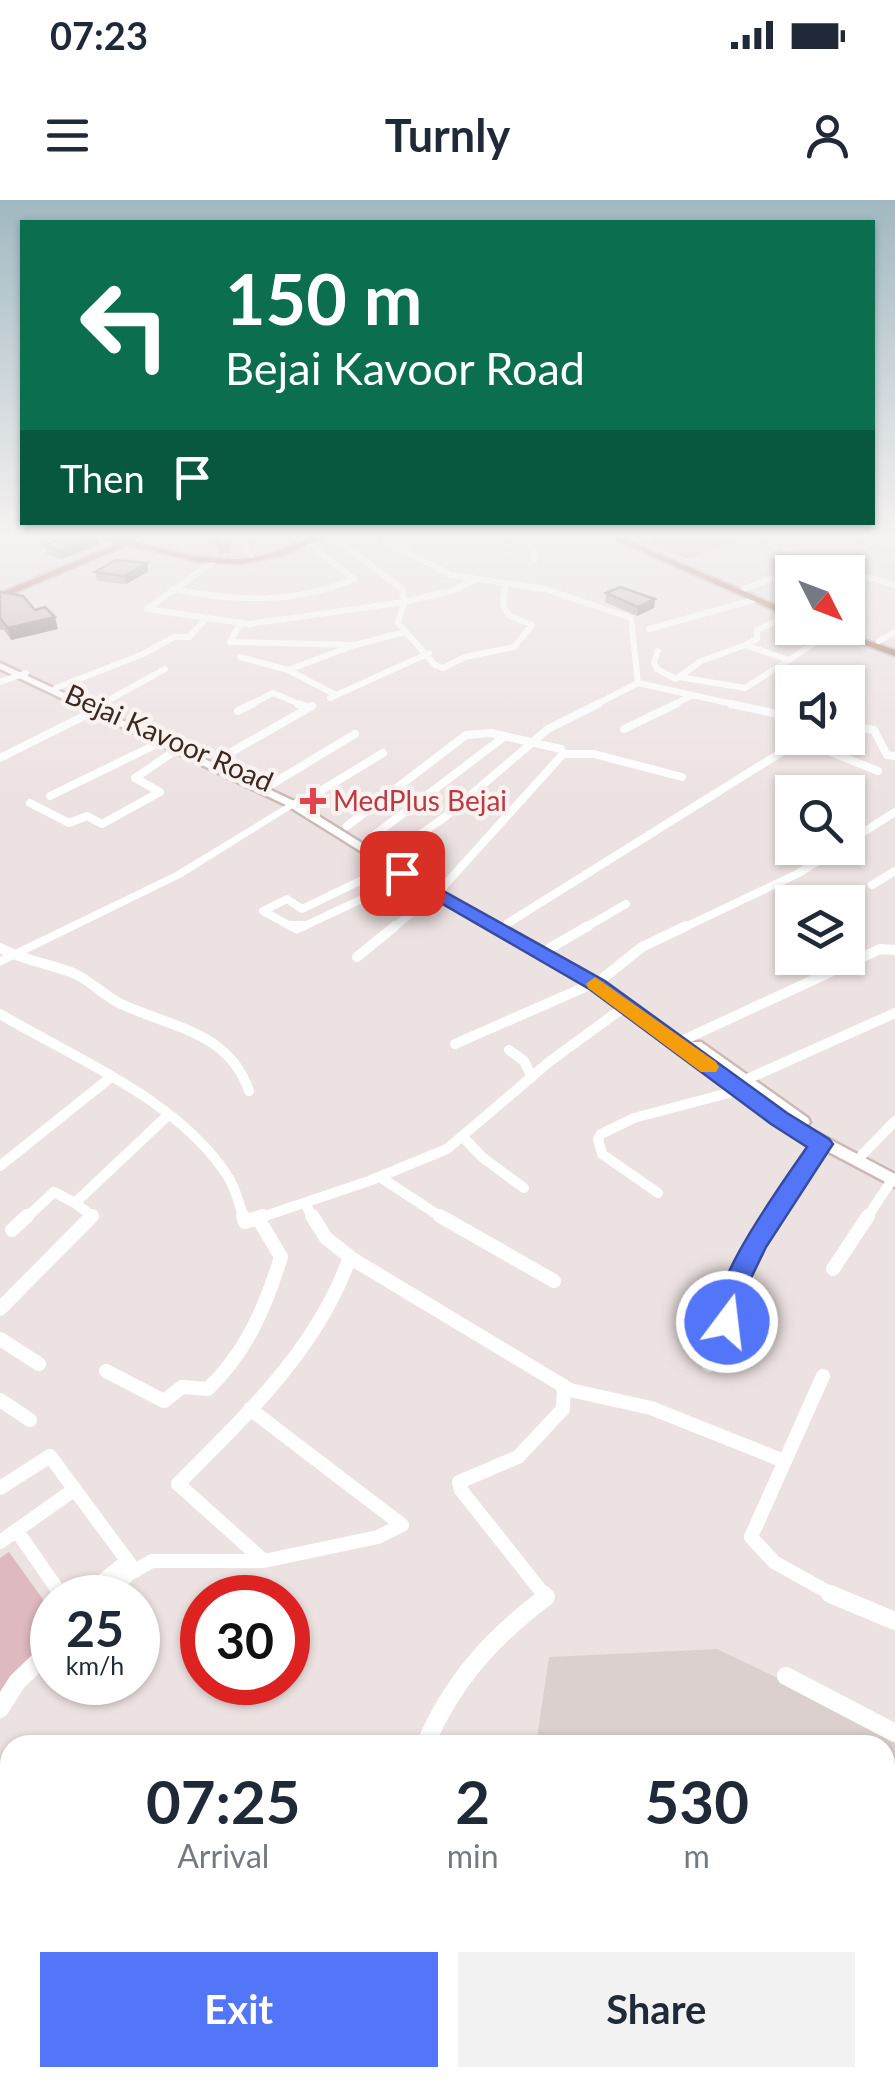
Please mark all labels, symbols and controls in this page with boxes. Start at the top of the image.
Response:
text: 07:23 [50,12,148,58]
icon: menu [40,108,95,163]
text: Turnly [385,108,510,162]
icon: person [800,108,855,163]
text: 150 m [225,256,422,340]
icon: left [60,260,190,390]
text: Bejai Kavoor Road [225,341,585,395]
icon: arrive [165,450,220,505]
text: Then [60,455,145,501]
north arrow [775,555,865,645]
map controls [775,555,865,975]
button: sound [775,665,865,755]
street label: Bejai Kavoor Road [60,676,279,798]
button: search [775,775,865,865]
place label: MedPlus Bejai [333,783,507,817]
marker: MedPlus Bejai [302,790,324,812]
pin [360,831,445,916]
icon: arrive [375,846,430,901]
button: layers [775,885,865,975]
position arrow [675,1270,779,1374]
speed limit sign: 30 [180,1575,310,1705]
text: 25 [66,1598,124,1658]
text: km/h [66,1650,124,1680]
text: 07:25 [146,1765,301,1837]
text: 2 [455,1765,490,1837]
text: 530 [645,1765,749,1837]
text: Arrival [177,1836,269,1875]
text: min [447,1836,499,1875]
text: m [684,1836,710,1875]
button: Exit [40,1952,438,2067]
button: Share [458,1952,855,2067]

